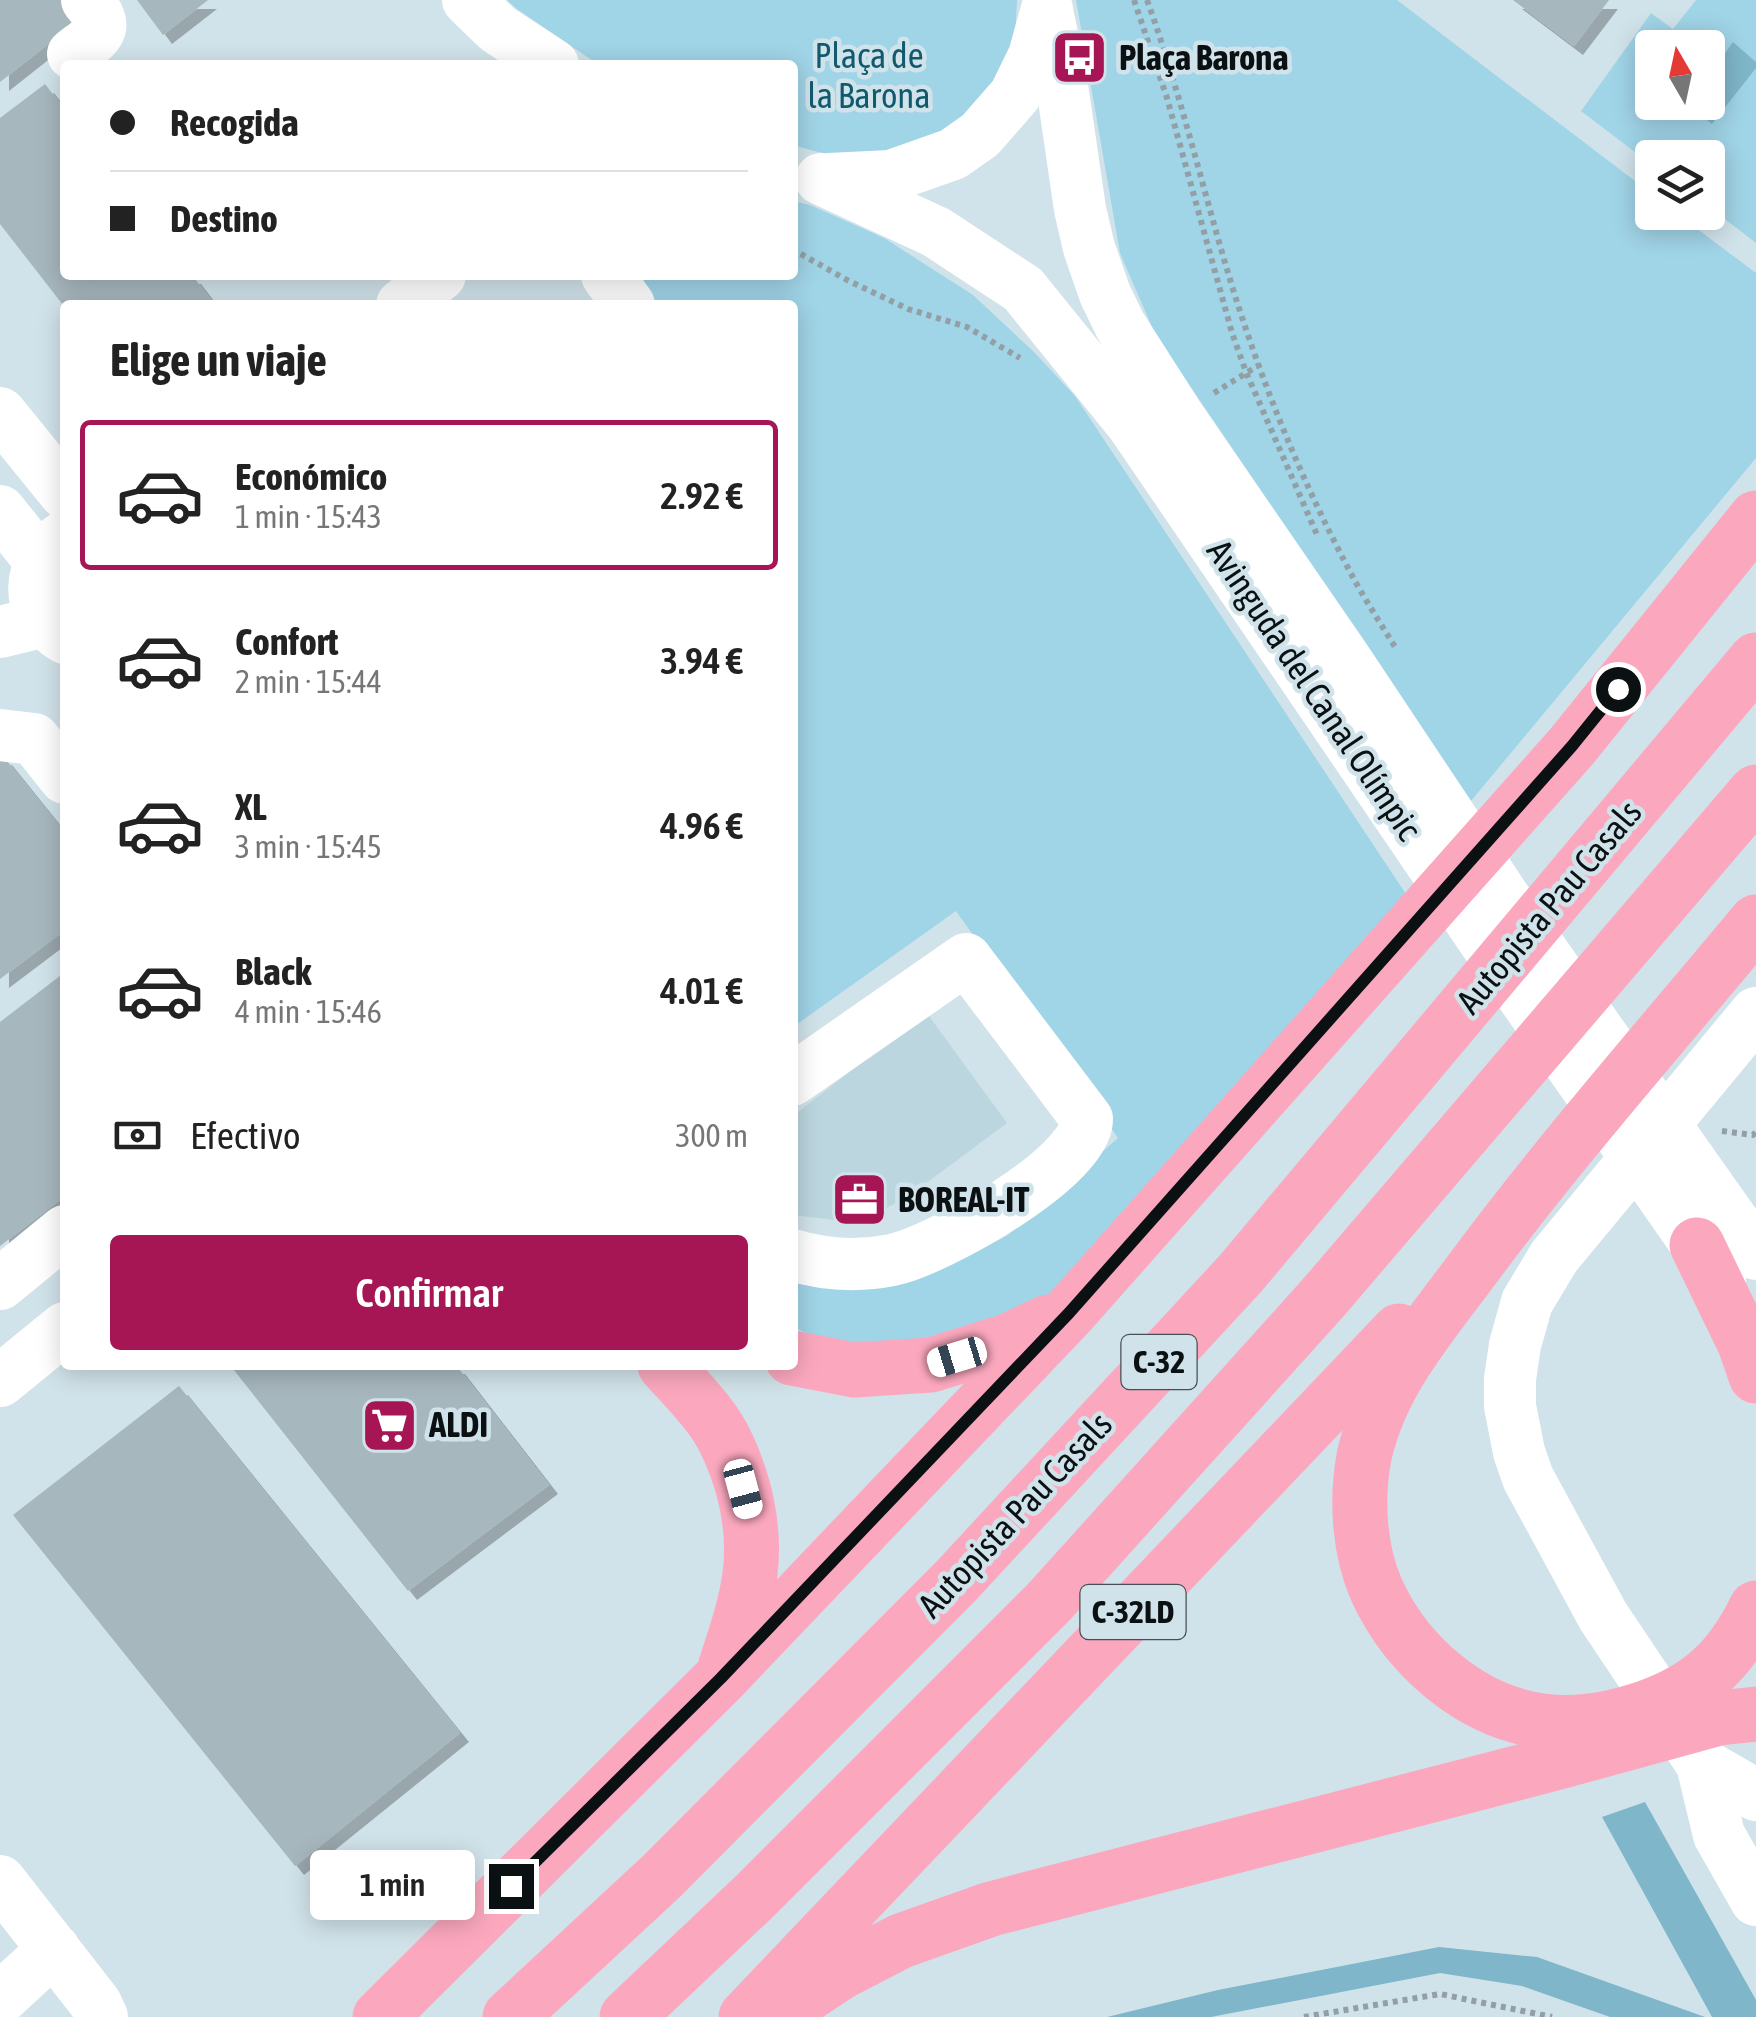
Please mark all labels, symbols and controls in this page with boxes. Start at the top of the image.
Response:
bus stop icon: Plaça Barona [1050,28,1110,88]
north arrow [1635,30,1725,120]
map controls [1635,30,1725,230]
park label: Plaça de la Barona [807,35,931,115]
place label: Plaça Barona [1119,37,1289,77]
text: Recogida [170,101,299,144]
button: layers [1635,140,1725,230]
text: Destino [170,197,278,240]
text: Elige un viaje [110,334,327,386]
icon: car [115,450,205,540]
text: Económico [235,455,387,498]
text: 2.92 € [660,474,743,517]
text: 1 min · 15:43 [235,498,382,535]
street label: Avinguda del Canal Olímpic [1200,532,1430,847]
icon: car [115,615,205,705]
text: Confort [235,620,339,663]
text: 3.94 € [660,639,743,682]
text: 2 min · 15:44 [235,663,382,700]
route start [1596,667,1641,712]
icon: car [115,780,205,870]
text: XL [235,785,267,828]
street label: Autopista Pau Casals [1448,792,1649,1021]
text: 4.96 € [660,804,743,847]
text: 3 min · 15:45 [235,828,382,865]
icon: car [115,945,205,1035]
text: Black [235,950,312,993]
text: 4.01 € [660,969,743,1012]
text: 4 min · 15:46 [235,993,382,1030]
icon: cash [110,1108,165,1163]
text: Efectivo [190,1114,301,1157]
text: 300 m [675,1117,748,1154]
office icon: BOREAL-IT [829,1170,889,1230]
place label: BOREAL-IT [898,1179,1030,1219]
button: Confirmar [110,1235,748,1350]
car [924,1334,990,1380]
road number: C-32 [1122,1335,1196,1389]
supermarket icon: ALDI [360,1395,420,1455]
place label: ALDI [428,1404,488,1444]
street label: Autopista Pau Casals [909,1404,1119,1625]
car [721,1456,765,1522]
road number: C-32LD [1080,1585,1186,1639]
callout: 1 min [311,1851,476,1921]
route end [489,1864,534,1909]
text: 1 min [360,1866,425,1903]

